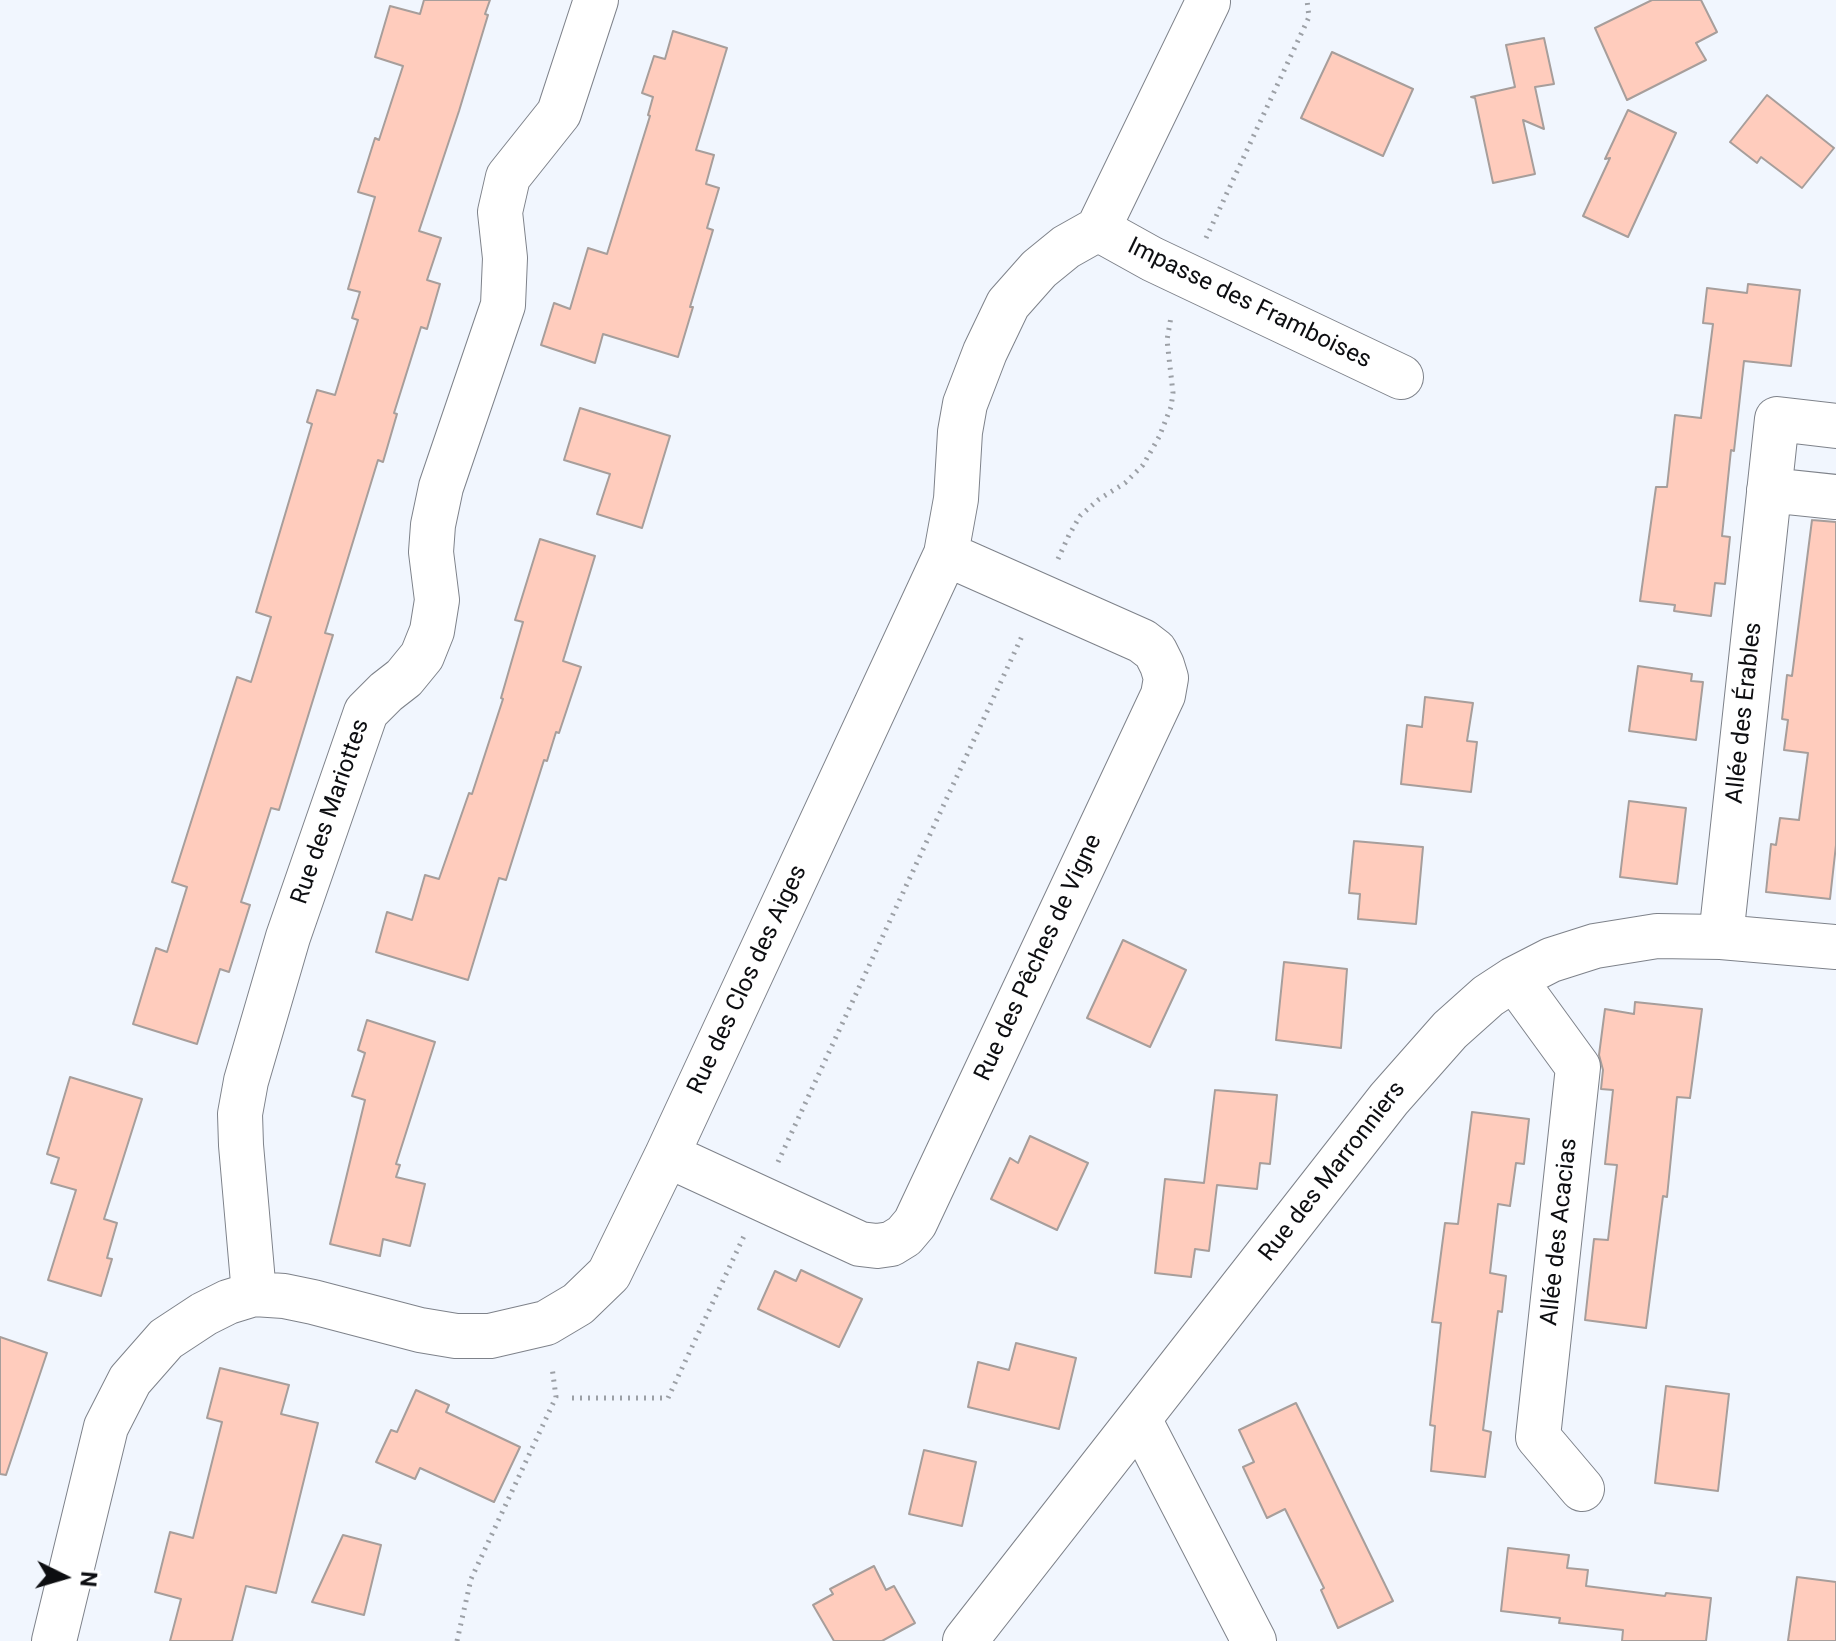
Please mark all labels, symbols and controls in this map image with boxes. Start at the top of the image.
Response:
street label: Impasse des Framboises [1123,232,1375,376]
street label: Allée des Érables [1721,621,1769,805]
street label: Rue des Mariottes [286,716,376,908]
street label: Rue des Pêches de Vigne [969,830,1109,1086]
street label: Rue des Clos des Aiges [682,861,814,1099]
street label: Rue des Marronniers [1254,1076,1412,1268]
street label: Allée des Acacias [1536,1137,1584,1327]
north arrow [24,1537,104,1617]
text: N [75,1570,102,1588]

